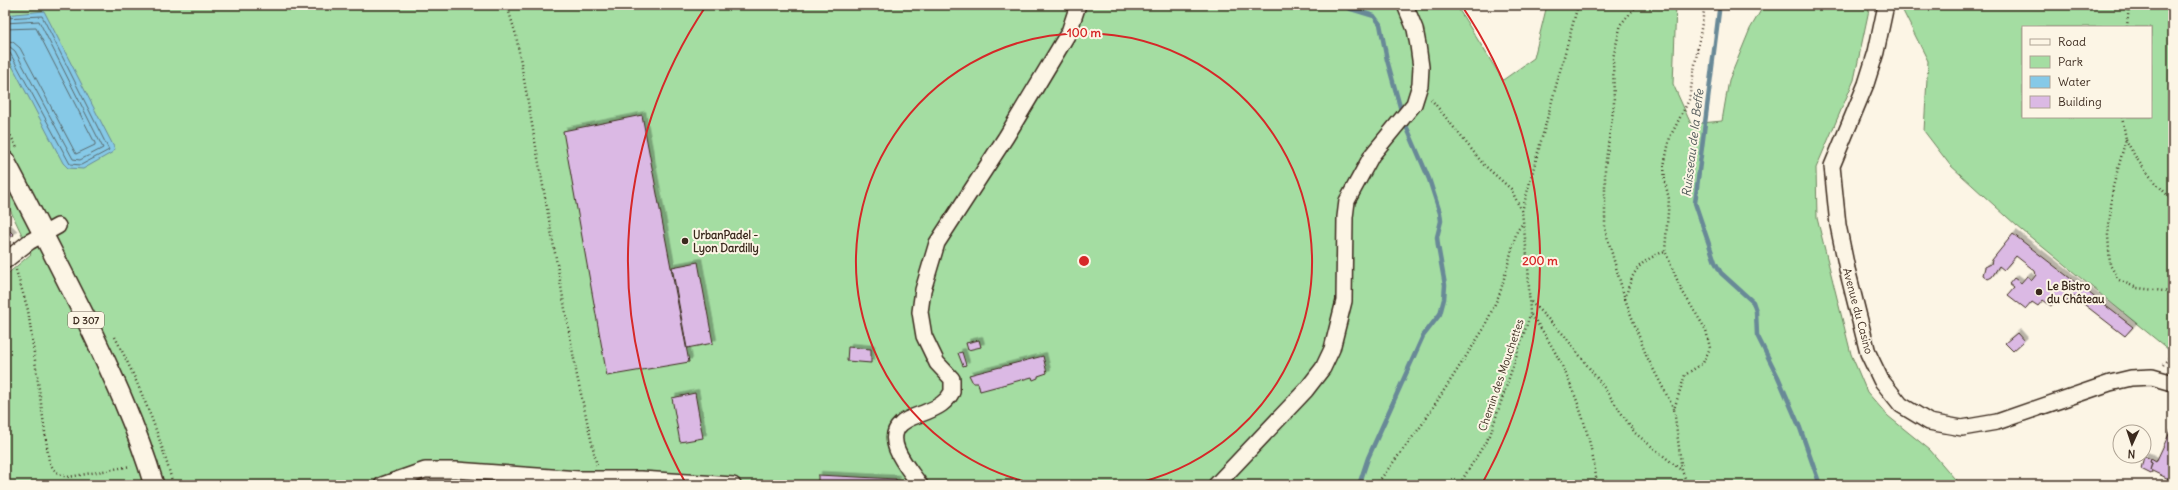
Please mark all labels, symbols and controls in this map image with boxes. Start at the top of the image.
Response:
text: 100 m [1067,25,1101,40]
legend [2022,26,2152,118]
text: Road [2058,34,2086,49]
text: Park [2058,54,2083,69]
text: Water [2058,74,2091,89]
water label: Ruisseau de la Beffe [1678,87,1707,198]
text: Building [2058,94,2102,109]
place label: UrbanPadel - Lyon Dardilly [693,228,759,256]
marker: UrbanPadel - Lyon Dardilly [680,236,690,246]
text: 200 m [1522,253,1558,268]
centre of rings [1077,254,1091,268]
street label: Avenue du Casino [1840,266,1876,356]
place label: Le Bistro du Château [2047,279,2105,306]
marker: Le Bistro du Château [2034,287,2044,297]
road number: D 307 [68,312,104,328]
street label: Chemin des Mouchettes [1475,317,1527,433]
north arrow [2112,424,2152,464]
text: N [2127,447,2136,461]

